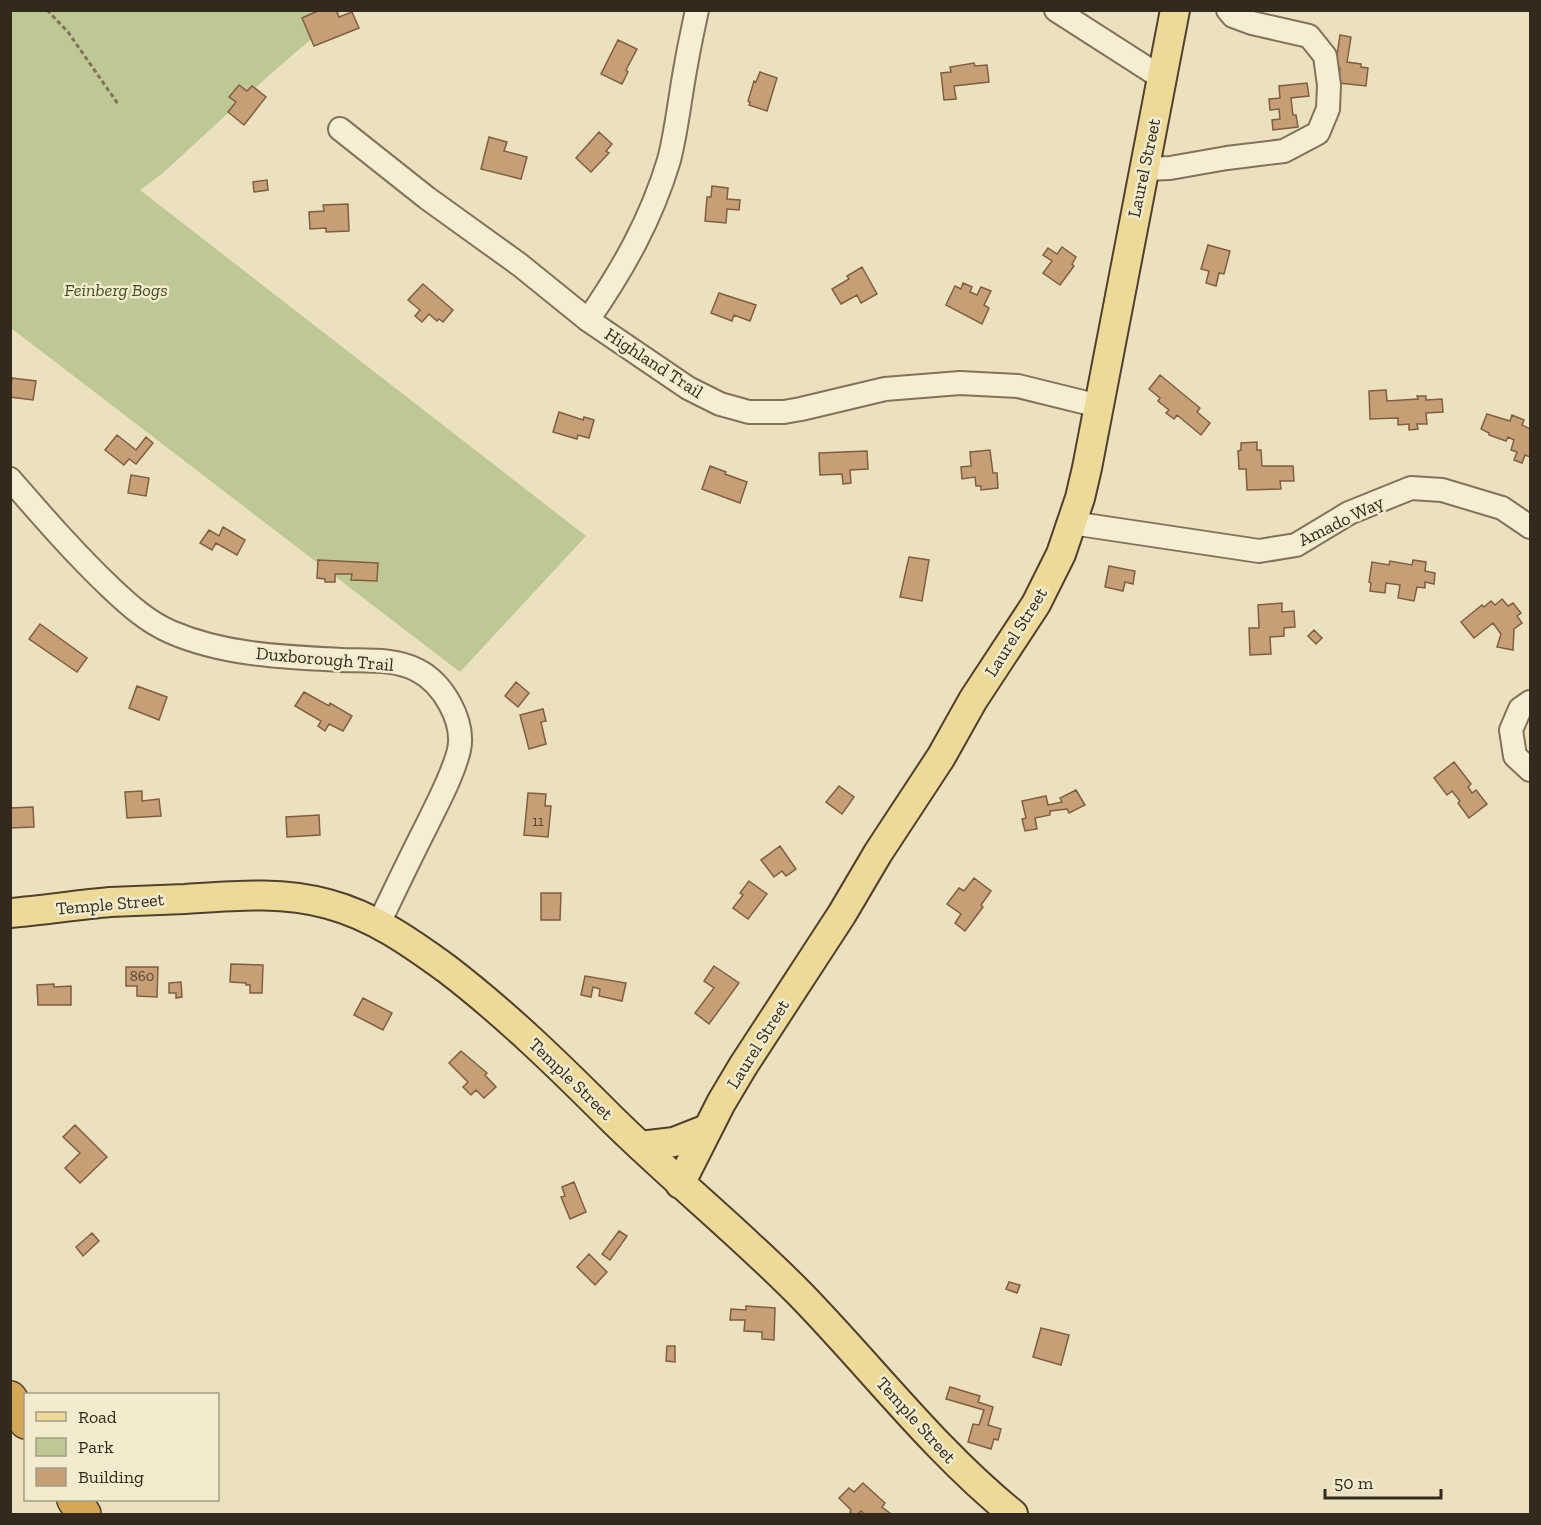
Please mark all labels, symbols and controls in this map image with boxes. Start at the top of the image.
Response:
street label: Laurel Street [1123,116,1165,220]
park label: Feinberg Bogs [64,279,168,301]
street label: Highland Trail [601,323,708,403]
street label: Amado Way [1295,491,1388,551]
street label: Laurel Street [980,583,1052,681]
street label: Duxborough Trail [255,642,395,676]
house number: 11 [532,812,544,830]
street label: Temple Street [55,888,165,920]
house number: 860 [130,967,154,985]
street label: Laurel Street [722,995,794,1093]
street label: Temple Street [524,1033,618,1125]
street label: Temple Street [871,1372,961,1468]
legend [24,1393,219,1501]
text: Road [78,1406,117,1428]
text: Park [78,1436,114,1458]
scale bar [1325,1462,1440,1500]
text: Building [78,1466,144,1488]
text: 50 m [1334,1472,1374,1494]

